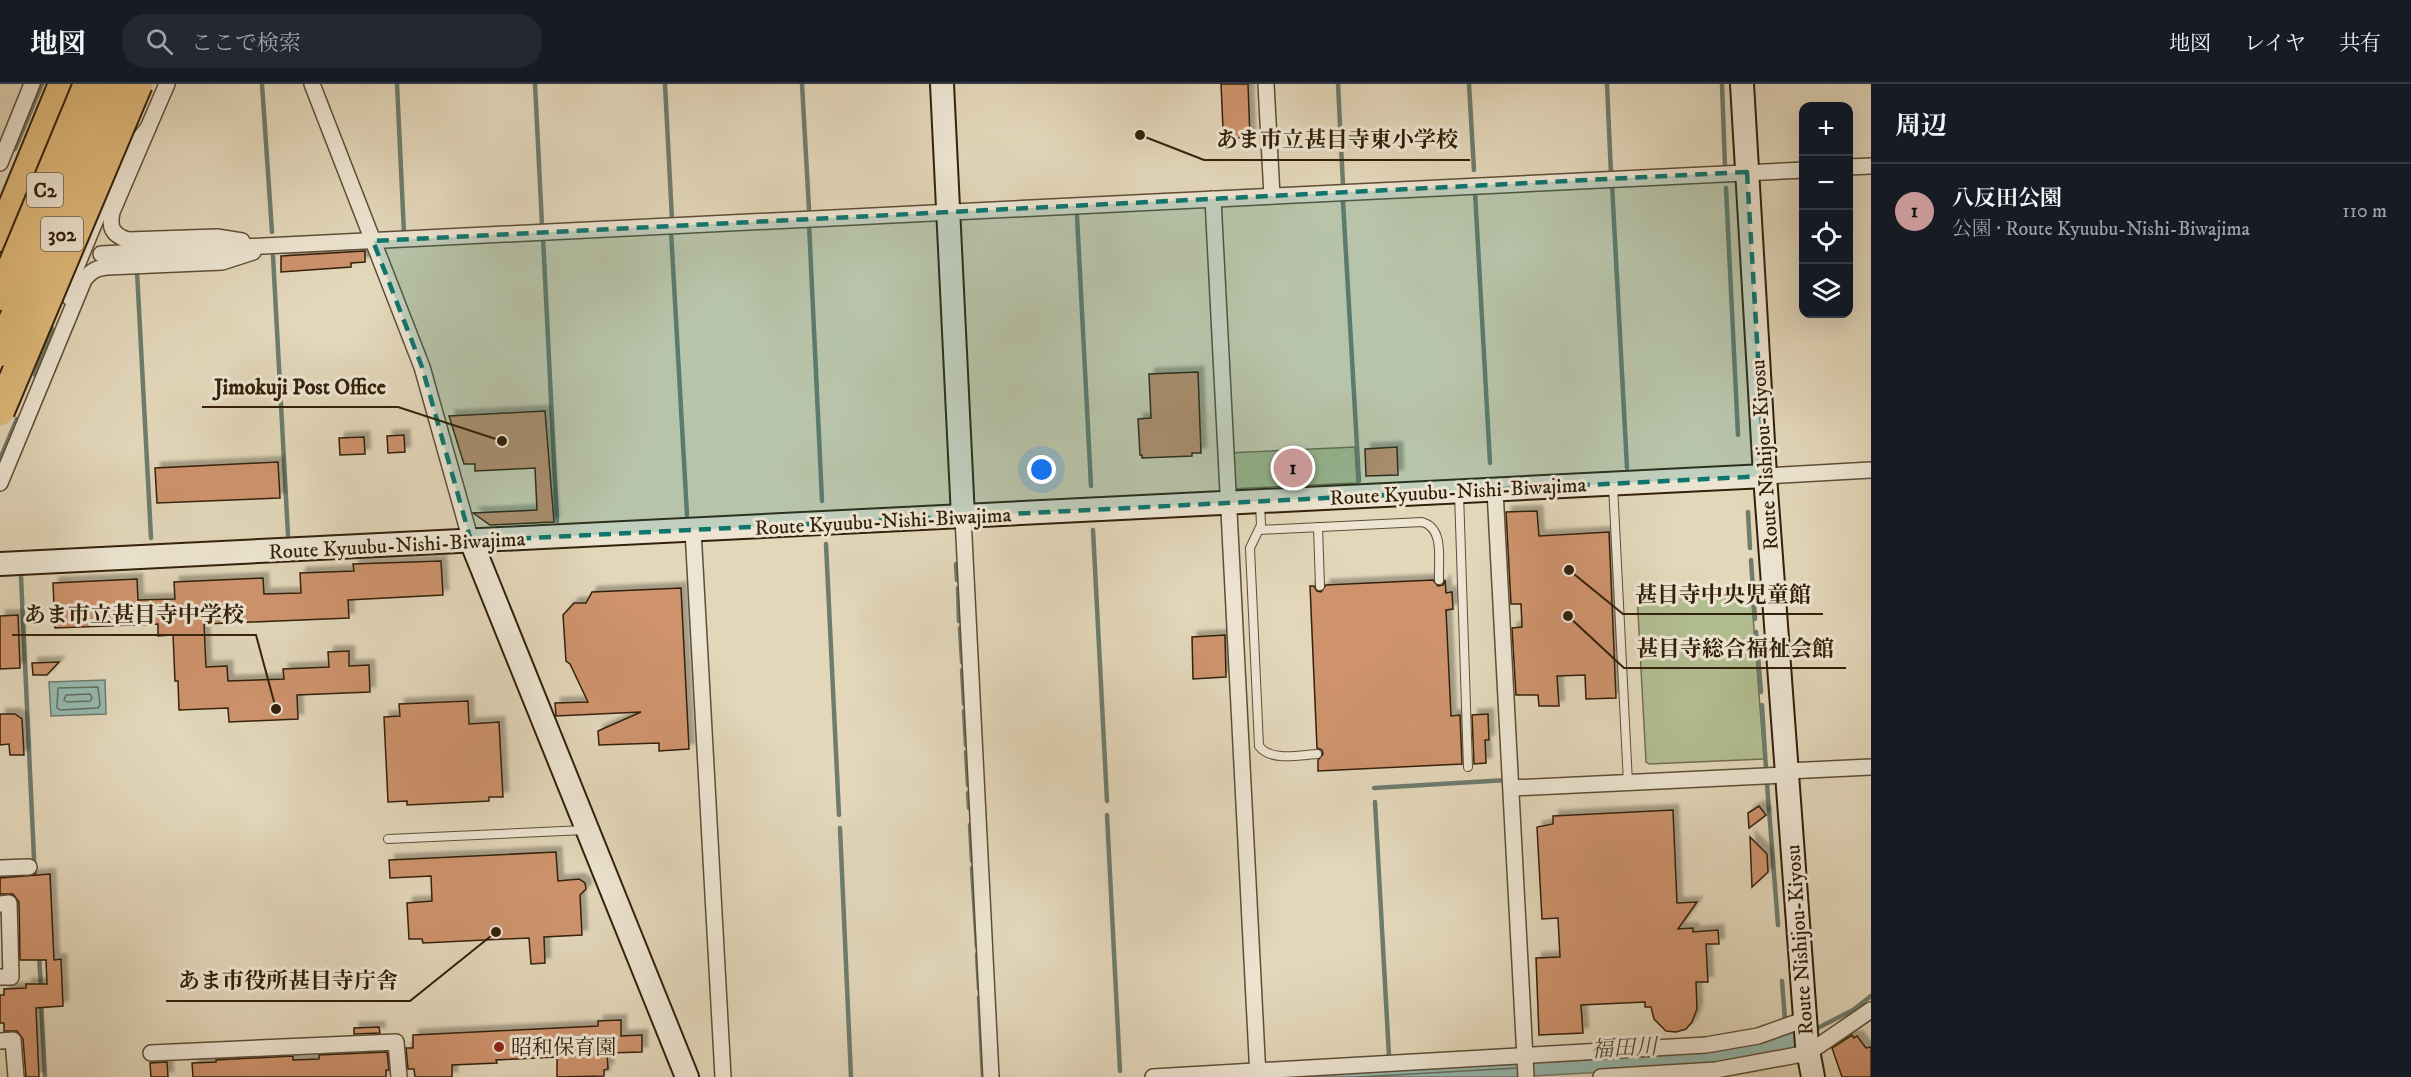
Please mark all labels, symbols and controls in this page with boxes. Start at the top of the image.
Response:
search box [122,14,542,68]
icon: search [143,25,176,58]
text: 地図 [30,27,86,62]
text: ここで検索 [191,30,301,57]
text: 地図 [2169,31,2211,57]
text: レイヤ [2244,31,2306,57]
text: 共有 [2339,31,2381,57]
map controls [1799,102,1853,318]
button: + [1799,102,1853,156]
text: 周辺 [1895,110,1947,143]
callout: あま市立甚目寺東小学校 [1204,120,1470,160]
text: あま市立甚目寺東小学校 [1216,127,1458,154]
button: − [1799,156,1853,210]
road number: C2 [27,173,63,207]
text: 八反田公園 [1952,185,2062,212]
text: 1 [1911,199,1918,224]
text: 110 m [2342,199,2387,224]
button: locate [1799,210,1853,264]
road number: 302 [41,217,83,251]
text: 公園 · Route Kyuubu-Nishi-Biwajima [1952,217,2250,242]
button: layers [1799,264,1853,318]
street label: Route Nishijou-Kiyosu [1745,359,1785,551]
callout: Jimokuji Post Office [202,367,398,407]
text: Jimokuji Post Office [211,374,386,402]
pin: 1 [1274,446,1312,490]
your location [1027,455,1056,484]
street label: Route Kyuubu-Nishi-Biwajima [1329,472,1587,512]
street label: Route Kyuubu-Nishi-Biwajima [754,502,1012,542]
street label: Route Kyuubu-Nishi-Biwajima [268,526,526,566]
callout: 甚目寺中央児童館 [1623,574,1823,614]
text: 甚目寺中央児童館 [1635,582,1811,609]
callout: あま市立甚目寺中学校 [12,595,256,635]
text: あま市立甚目寺中学校 [24,602,244,629]
callout: 甚目寺総合福祉会館 [1624,628,1846,668]
text: 甚目寺総合福祉会館 [1636,636,1834,663]
street label: Route Nishijou-Kiyosu [1780,844,1820,1036]
callout: あま市役所甚目寺庁舎 [166,961,410,1001]
text: あま市役所甚目寺庁舎 [178,968,398,995]
water label: 福田川 [1590,1033,1660,1064]
place label: 昭和保育園 [511,1035,616,1061]
marker: 昭和保育園 [492,1040,506,1054]

